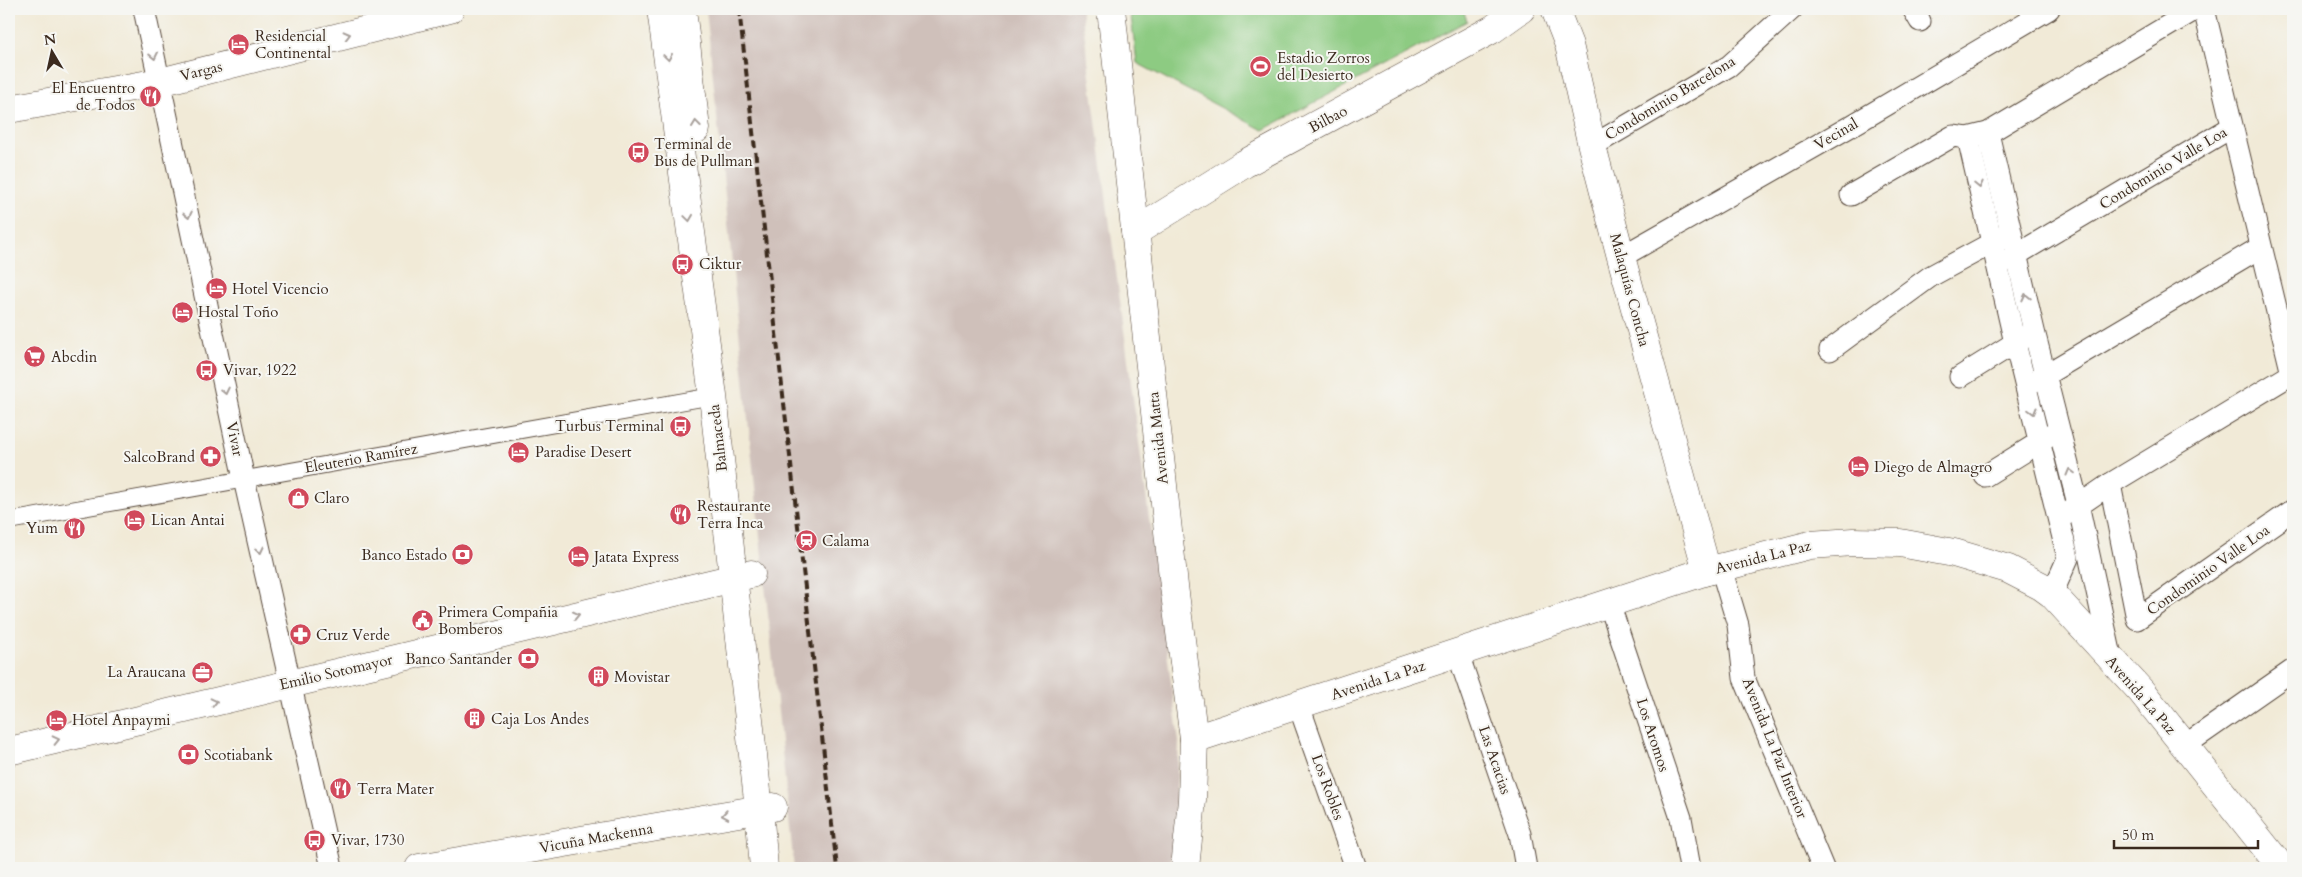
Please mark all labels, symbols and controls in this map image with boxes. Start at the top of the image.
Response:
place label: Residencial Continental [255,26,331,63]
north arrow [28,28,78,78]
text: N [43,29,58,50]
one-way arrow [342,30,351,41]
hotel icon: Residencial Continental [227,33,251,57]
place label: Estadio Zorros del Desierto [1277,48,1370,85]
street label: Condominio Barcelona [1601,51,1739,145]
one-way arrow [148,52,159,61]
one-way arrow [662,53,673,61]
sports icon: Estadio Zorros del Desierto [1249,55,1273,79]
street label: Vargas [178,56,224,86]
place label: El Encuentro de Todos [51,78,135,115]
restaurant icon: El Encuentro de Todos [139,85,163,109]
street label: Bilbao [1305,101,1351,137]
street label: Vecinal [1810,113,1862,155]
one-way arrow [691,120,702,128]
street label: Condominio Valle Loa [2095,122,2231,214]
place label: Terminal de Bus de Pullman [654,134,753,171]
bus stop icon: Terminal de Bus de Pullman [626,141,650,165]
one-way arrow [1973,181,1984,190]
one-way arrow [182,211,193,220]
one-way arrow [684,214,694,222]
street label: Malaquías Concha [1605,231,1655,349]
bus stop icon: Ciktur [671,252,695,276]
place label: Ciktur [699,254,742,274]
hotel icon: Hotel Vicencio [204,277,228,301]
place label: Hotel Vicencio [232,279,329,299]
one-way arrow [2021,293,2032,302]
hotel icon: Hostal Toño [170,300,194,324]
place label: Hostal Toño [198,302,278,322]
supermarket icon: Abcdin [23,345,47,369]
place label: Abcdin [51,347,98,367]
bus stop icon: Vivar, 1922 [195,358,219,382]
place label: Vivar, 1922 [223,360,297,380]
one-way arrow [219,387,230,396]
street label: Avenida Matta [1143,390,1173,485]
street label: Balmaceda [704,403,732,473]
one-way arrow [2027,407,2037,415]
bus stop icon: Turbus Terminal [668,414,692,438]
place label: Turbus Terminal [555,416,664,436]
street label: Vivar [222,420,249,459]
street label: Eleuterio Ramírez [303,438,419,478]
hotel icon: Paradise Desert [507,440,531,464]
place label: Paradise Desert [535,442,632,462]
pharmacy icon: SalcoBrand [199,445,223,469]
place label: SalcoBrand [124,447,195,467]
hotel icon: Diego de Almagro [1846,455,1870,479]
place label: Diego de Almagro [1874,457,1992,477]
one-way arrow [2065,468,2075,476]
shop icon: Claro [286,486,310,510]
place label: Claro [314,488,349,508]
place label: Restaurante Terra Inca [697,496,771,533]
restaurant icon: Restaurante Terra Inca [669,503,693,527]
hotel icon: Lican Antai [123,508,147,532]
place label: Lican Antai [151,510,225,530]
restaurant icon: Yum [62,516,86,540]
place label: Yum [26,518,58,538]
street label: Condominio Valle Loa [2143,520,2274,620]
station icon: Calama [794,529,818,553]
place label: Calama [822,531,870,551]
street label: Avenida La Paz [1713,535,1813,579]
bank icon: Banco Estado [451,543,475,567]
place label: Banco Estado [361,545,447,565]
hotel icon: Jatata Express [566,545,590,569]
one-way arrow [254,546,265,555]
place label: Jatata Express [592,547,679,567]
place label: Primera Compañia Bomberos [438,602,559,639]
public building icon: Primera Compañia Bomberos [410,609,434,633]
one-way arrow [572,610,581,621]
pharmacy icon: Cruz Verde [288,623,312,647]
place label: Cruz Verde [316,625,390,645]
bank icon: Banco Santander [516,647,540,671]
street label: Emilio Sotomayor [277,649,395,695]
place label: Banco Santander [405,649,513,669]
street label: Avenida La Paz [2101,651,2181,739]
street label: Avenida La Paz [1328,655,1428,705]
office icon: La Araucana [190,660,214,684]
place label: La Araucana [107,662,187,682]
building icon: Movistar [586,665,610,689]
place label: Movistar [614,667,670,687]
street label: Avenida La Paz Interior [1738,675,1813,822]
street label: Los Aromos [1632,696,1674,774]
one-way arrow [210,697,219,708]
building icon: Caja Los Andes [463,707,487,731]
hotel icon: Hotel Anpaymi [44,708,68,732]
place label: Caja Los Andes [491,709,589,729]
place label: Hotel Anpaymi [72,710,171,730]
street label: Las Acacias [1474,723,1516,797]
one-way arrow [52,735,61,746]
bank icon: Scotiabank [176,743,200,767]
place label: Scotiabank [204,745,273,765]
street label: Los Robles [1307,751,1349,823]
restaurant icon: Terra Mater [329,777,353,801]
place label: Terra Mater [357,779,434,799]
one-way arrow [721,810,729,820]
scale bar [2114,817,2258,849]
street label: Vicuña Mackenna [538,818,655,858]
text: 50 m [2122,825,2154,845]
bus stop icon: Vivar, 1730 [303,828,327,852]
place label: Vivar, 1730 [331,830,405,850]

